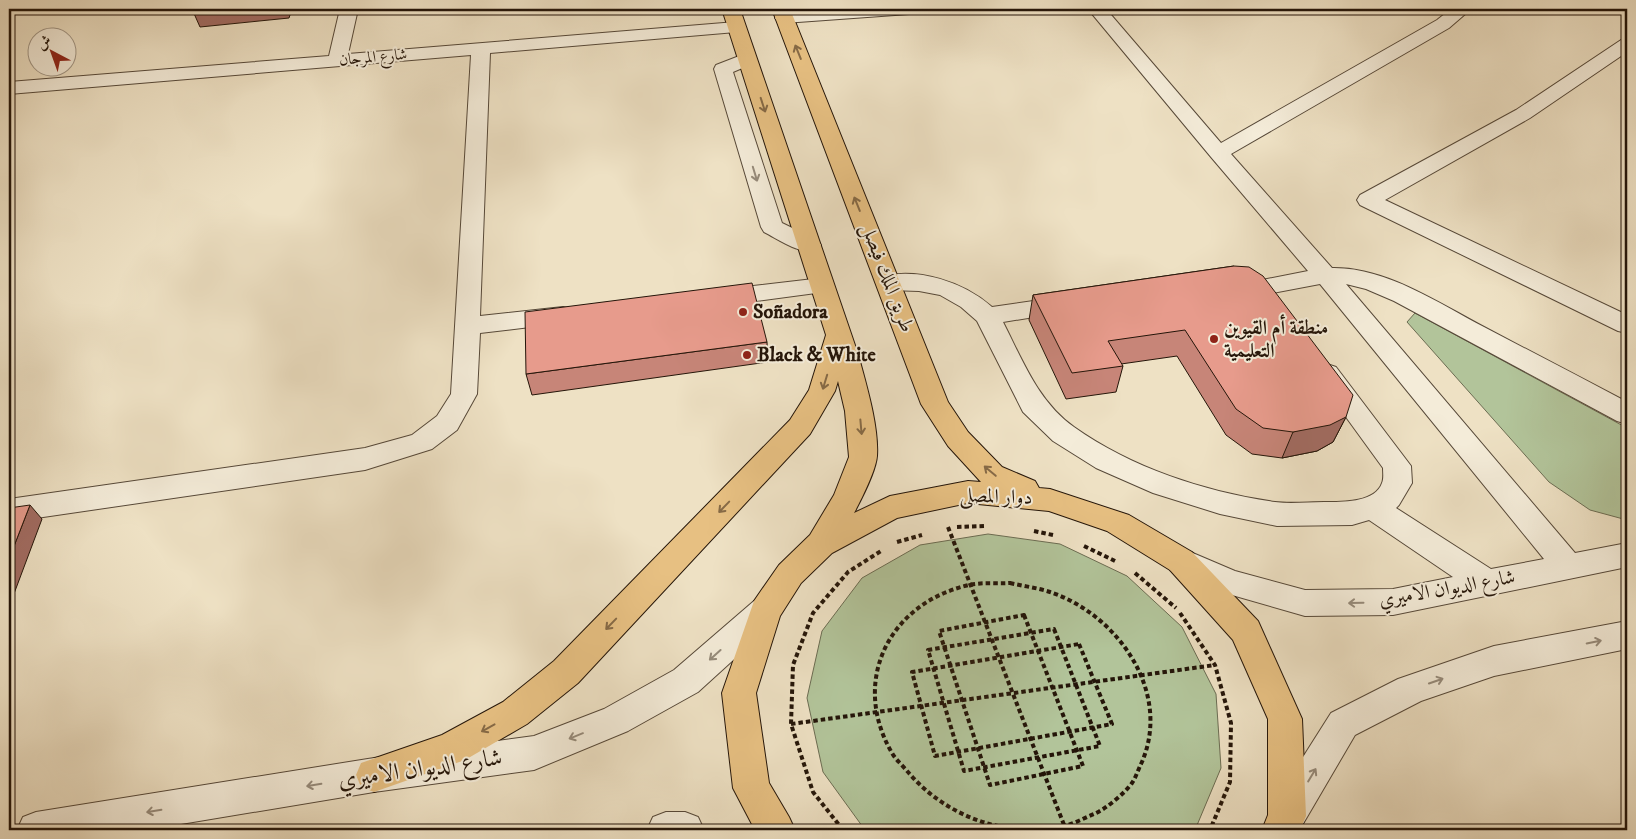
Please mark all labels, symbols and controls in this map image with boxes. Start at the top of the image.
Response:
north arrow [28,28,78,78]
text: ش [33,32,55,54]
street label: شارع المرجان [338,44,408,73]
one-way arrow [793,45,802,61]
one-way arrow [758,97,768,113]
one-way arrow [751,165,761,181]
one-way arrow [852,196,861,211]
street label: طريق الملك فيصل [854,220,919,336]
place label: Soñadora [753,300,828,325]
marker: Soñadora [737,306,749,318]
place label: منطقة أم القيوين التعليمية [1224,314,1328,364]
marker: منطقة أم القيوين التعليمية [1208,333,1220,345]
place label: Black & White [757,343,876,368]
marker: Black & White [741,349,753,361]
one-way arrow [820,373,830,389]
one-way arrow [856,419,865,435]
one-way arrow [984,466,997,477]
street label: دوار المصلى [959,483,1033,512]
one-way arrow [718,500,730,513]
street label: شارع الديوان الاميري [1377,565,1518,617]
one-way arrow [1348,598,1364,607]
one-way arrow [605,618,617,630]
one-way arrow [1585,636,1601,646]
one-way arrow [709,649,722,661]
one-way arrow [1428,676,1444,685]
one-way arrow [481,724,496,734]
one-way arrow [569,732,584,741]
street label: شارع الديوان الاميري [336,743,505,799]
one-way arrow [1307,768,1317,782]
one-way arrow [306,780,322,790]
one-way arrow [146,806,162,816]

